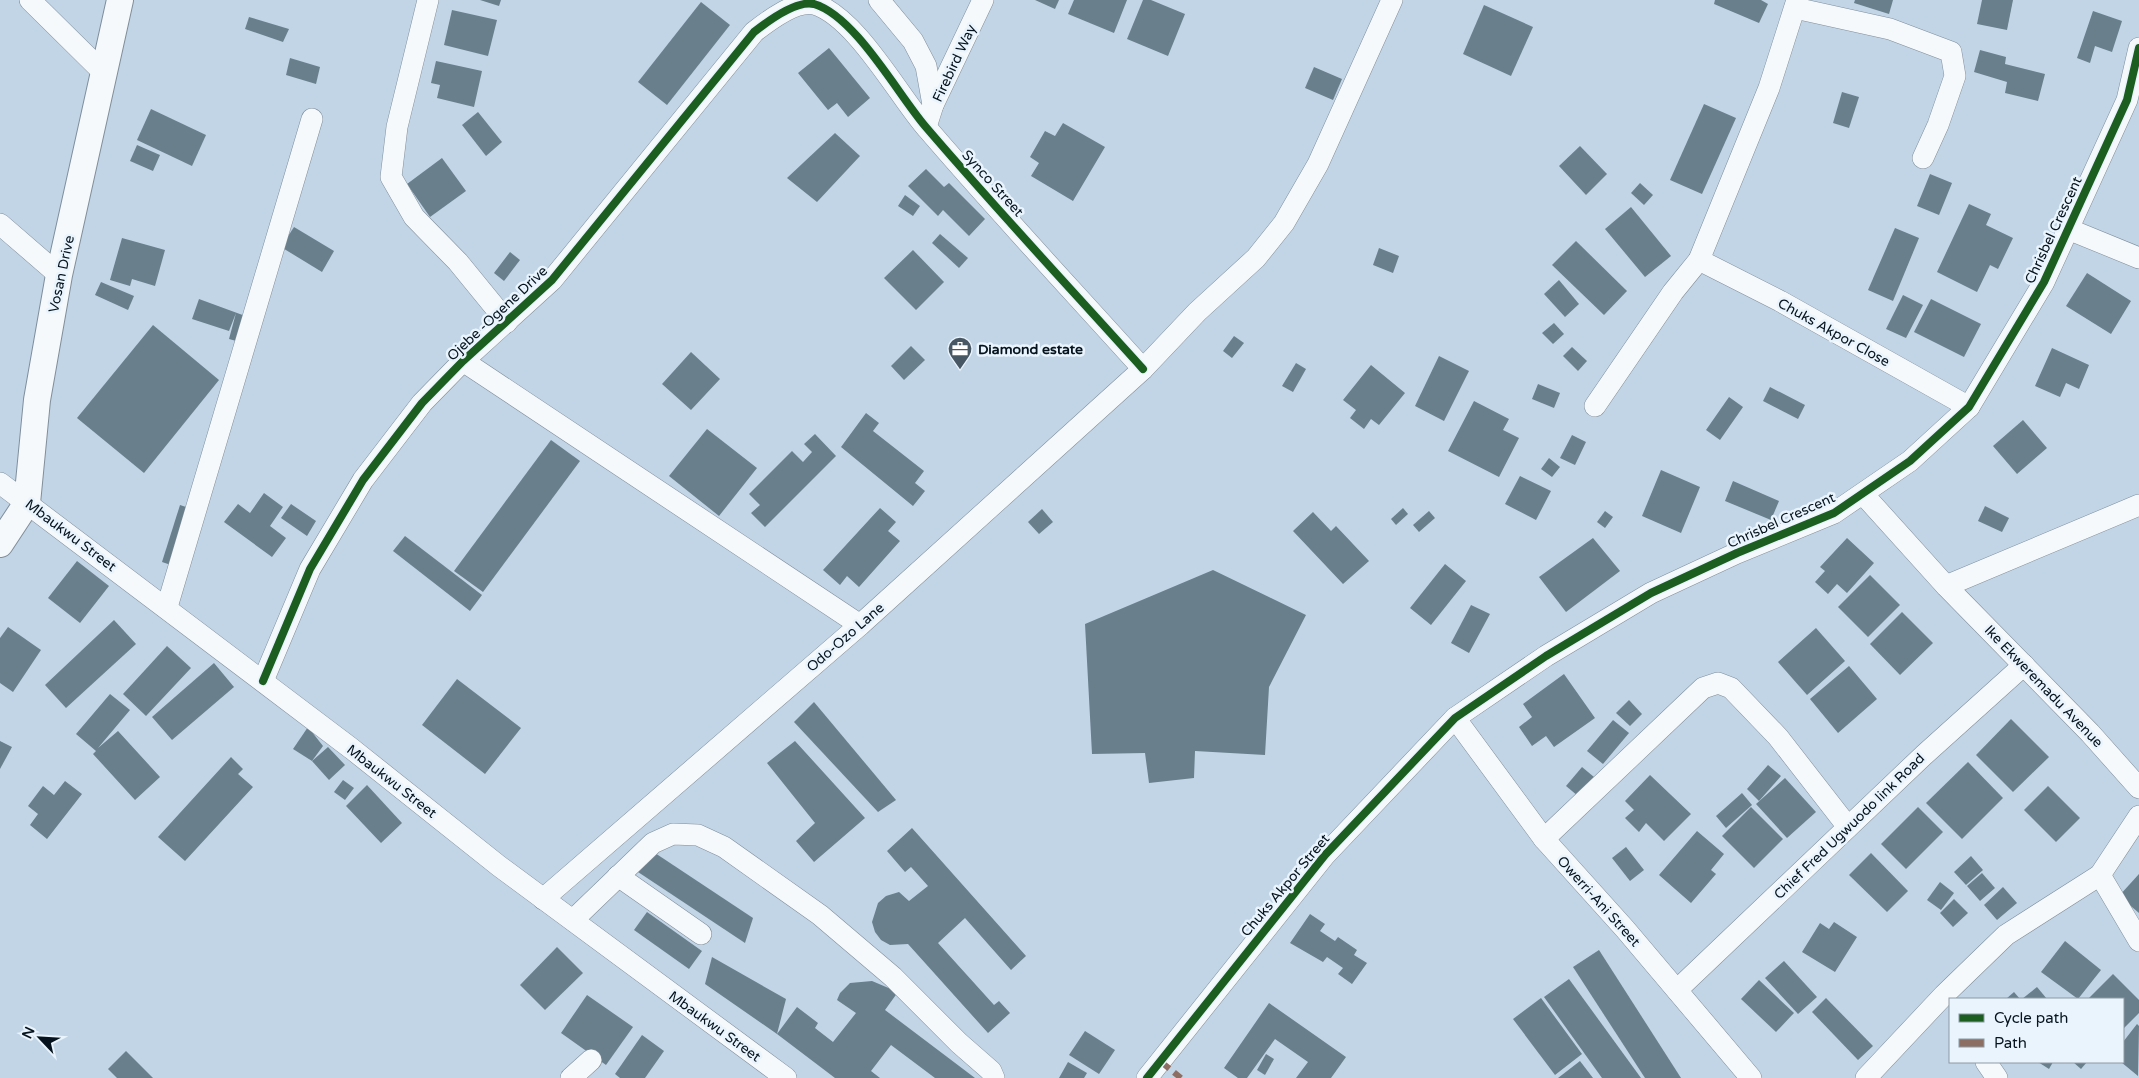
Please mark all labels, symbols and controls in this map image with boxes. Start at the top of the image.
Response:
street label: Firebird Way [929,21,980,105]
street label: Synco Street [958,147,1027,221]
street label: Chrisbel Crescent [2021,173,2086,286]
street label: Vosan Drive [45,234,78,314]
street label: Ojebe -Ogene Drive [444,262,551,364]
street label: Chuks Akpor Close [1775,295,1893,370]
office icon: Diamond estate [947,336,973,370]
place label: Diamond estate [978,341,1083,358]
street label: Chrisbel Crescent [1725,489,1838,552]
street label: Mbaukwu Street [22,496,120,576]
street label: Odo-Ozo Lane [803,599,888,676]
street label: Ike Ekweremadu Avenue [1981,622,2107,751]
street label: Mbaukwu Street [343,741,441,822]
street label: Chief Fred Ugwuodo link Road [1771,750,1928,903]
street label: Chuks Akpor Street [1237,830,1334,940]
street label: Owerri-Ani Street [1553,853,1644,951]
street label: Mbaukwu Street [665,987,765,1066]
legend [1949,998,2124,1063]
text: Cycle path [1994,1009,2068,1027]
north arrow [15,1013,65,1063]
text: N [19,1024,39,1041]
text: Path [1994,1034,2027,1052]

